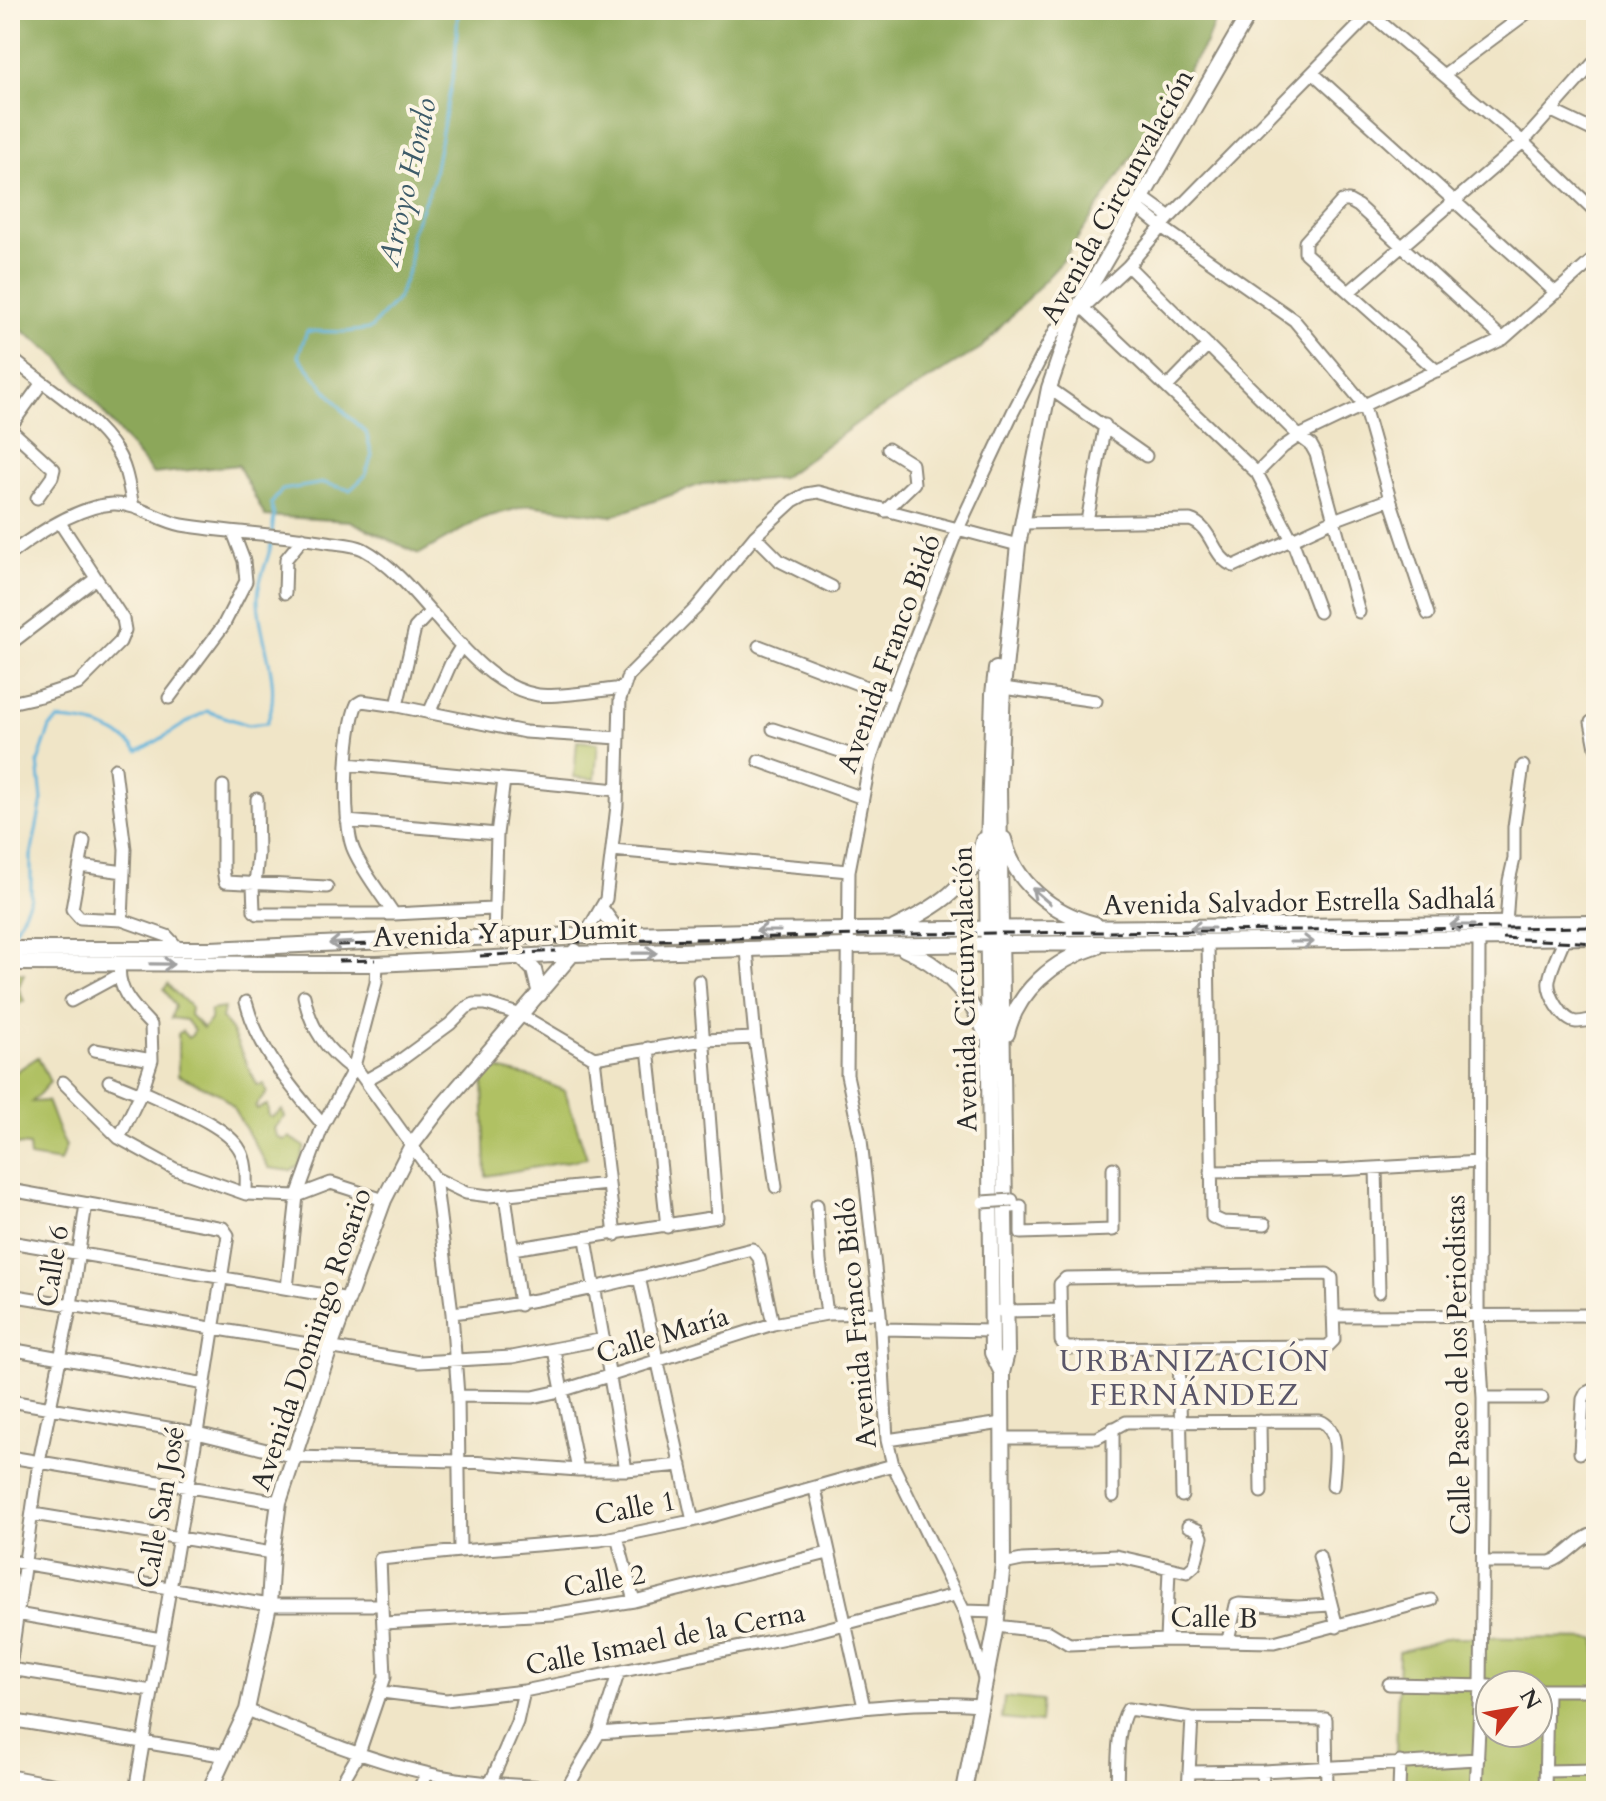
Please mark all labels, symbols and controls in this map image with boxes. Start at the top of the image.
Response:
street label: Avenida Circunvalación [1031,62,1203,331]
water label: Arroyo Hondo [368,94,447,271]
street label: Avenida Franco Bidó [828,529,950,778]
street label: Avenida Circunvalación [944,846,986,1132]
street label: Avenida Salvador Estrella Sadhalá [1103,880,1496,924]
one-way arrow [1032,888,1052,906]
street label: Avenida Yapur Dumit [372,909,638,957]
one-way arrow [1449,917,1476,933]
one-way arrow [1189,920,1216,936]
one-way arrow [755,923,782,939]
one-way arrow [1288,934,1315,950]
one-way arrow [328,936,355,951]
one-way arrow [631,945,658,960]
one-way arrow [148,956,175,971]
street label: Avenida Domingo Rosario [241,1183,381,1496]
street label: Calle Paseo de los Periodistas [1436,1194,1480,1536]
street label: Avenida Franco Bidó [826,1196,886,1450]
street label: Calle 6 [28,1223,78,1310]
street label: Calle María [591,1297,733,1373]
district label: URBANIZACIÓN FERNÁNDEZ [1059,1341,1331,1416]
street label: Calle San José [128,1423,194,1591]
street label: Calle 1 [591,1481,679,1534]
street label: Calle 2 [560,1555,648,1607]
street label: Calle Ismael de la Cerna [522,1593,808,1685]
street label: Calle B [1170,1598,1258,1638]
north arrow [1474,1669,1554,1749]
text: N [1513,1683,1548,1715]

